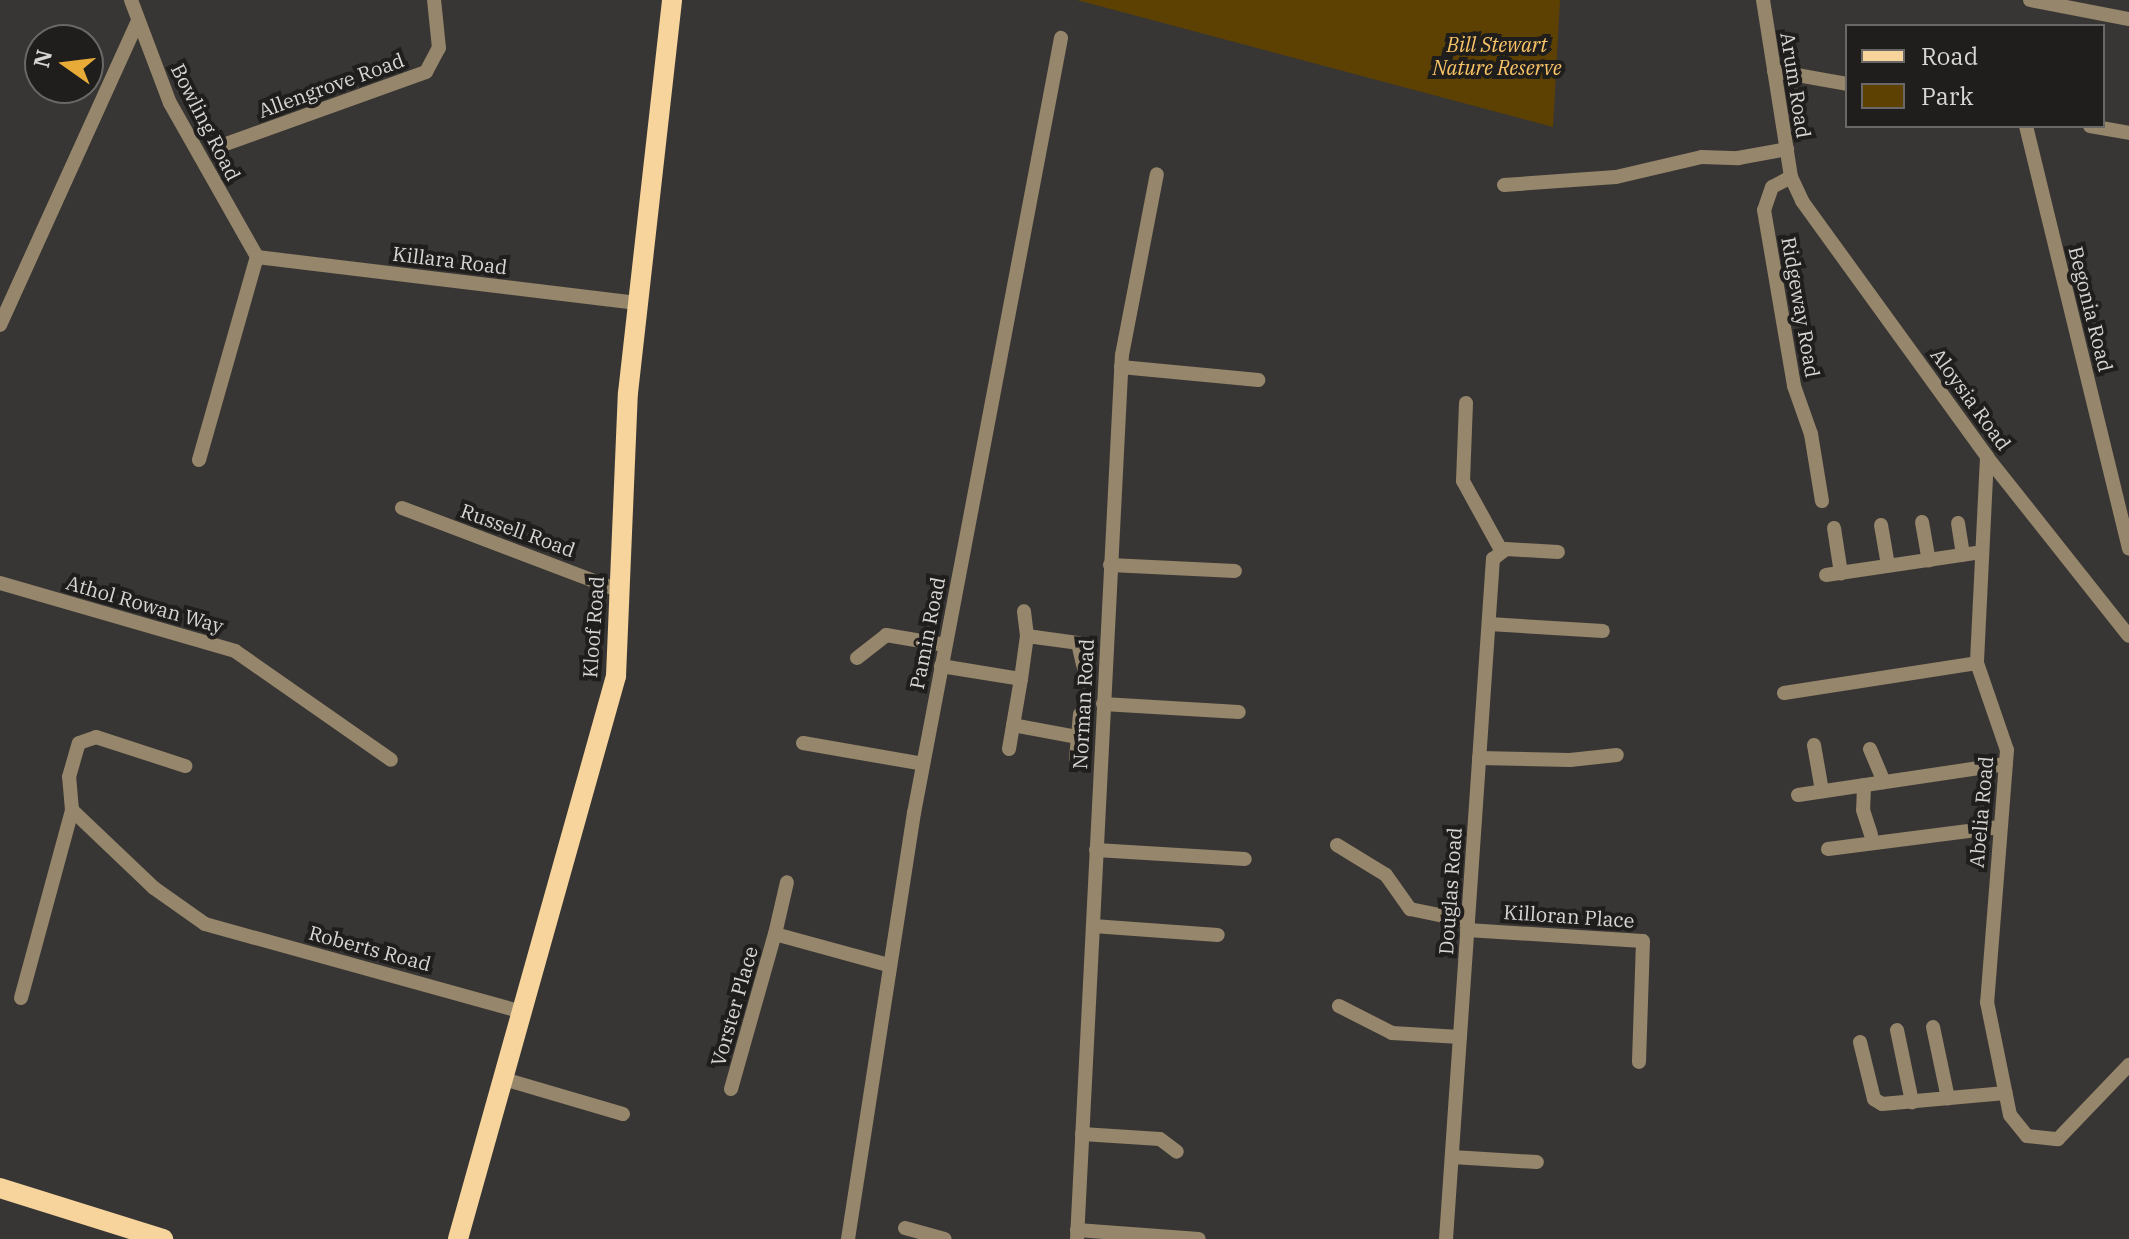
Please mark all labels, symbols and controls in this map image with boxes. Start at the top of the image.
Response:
north arrow [24,24,104,104]
legend [1845,24,2105,128]
street label: Arum Road [1776,30,1816,140]
park label: Bill Stewart Nature Reserve [1432,32,1562,79]
text: Road [1921,40,1978,72]
text: N [26,47,58,71]
street label: Allengrove Road [255,47,407,123]
street label: Bowling Road [166,59,246,185]
text: Park [1921,80,1973,112]
street label: Ridgeway Road [1777,235,1825,379]
street label: Killara Road [391,241,509,279]
street label: Begonia Road [2064,244,2118,374]
street label: Aloysia Road [1926,343,2016,455]
street label: Russell Road [457,498,579,562]
street label: Athol Rowan Way [64,570,226,638]
street label: Kloof Road [577,575,609,679]
street label: Pamin Road [904,575,950,691]
street label: Norman Road [1068,638,1098,770]
street label: Abelia Road [1964,755,1998,869]
street label: Douglas Road [1434,826,1466,956]
street label: Killoran Place [1503,899,1635,933]
street label: Roberts Road [306,920,434,976]
street label: Vorster Place [705,943,763,1069]

